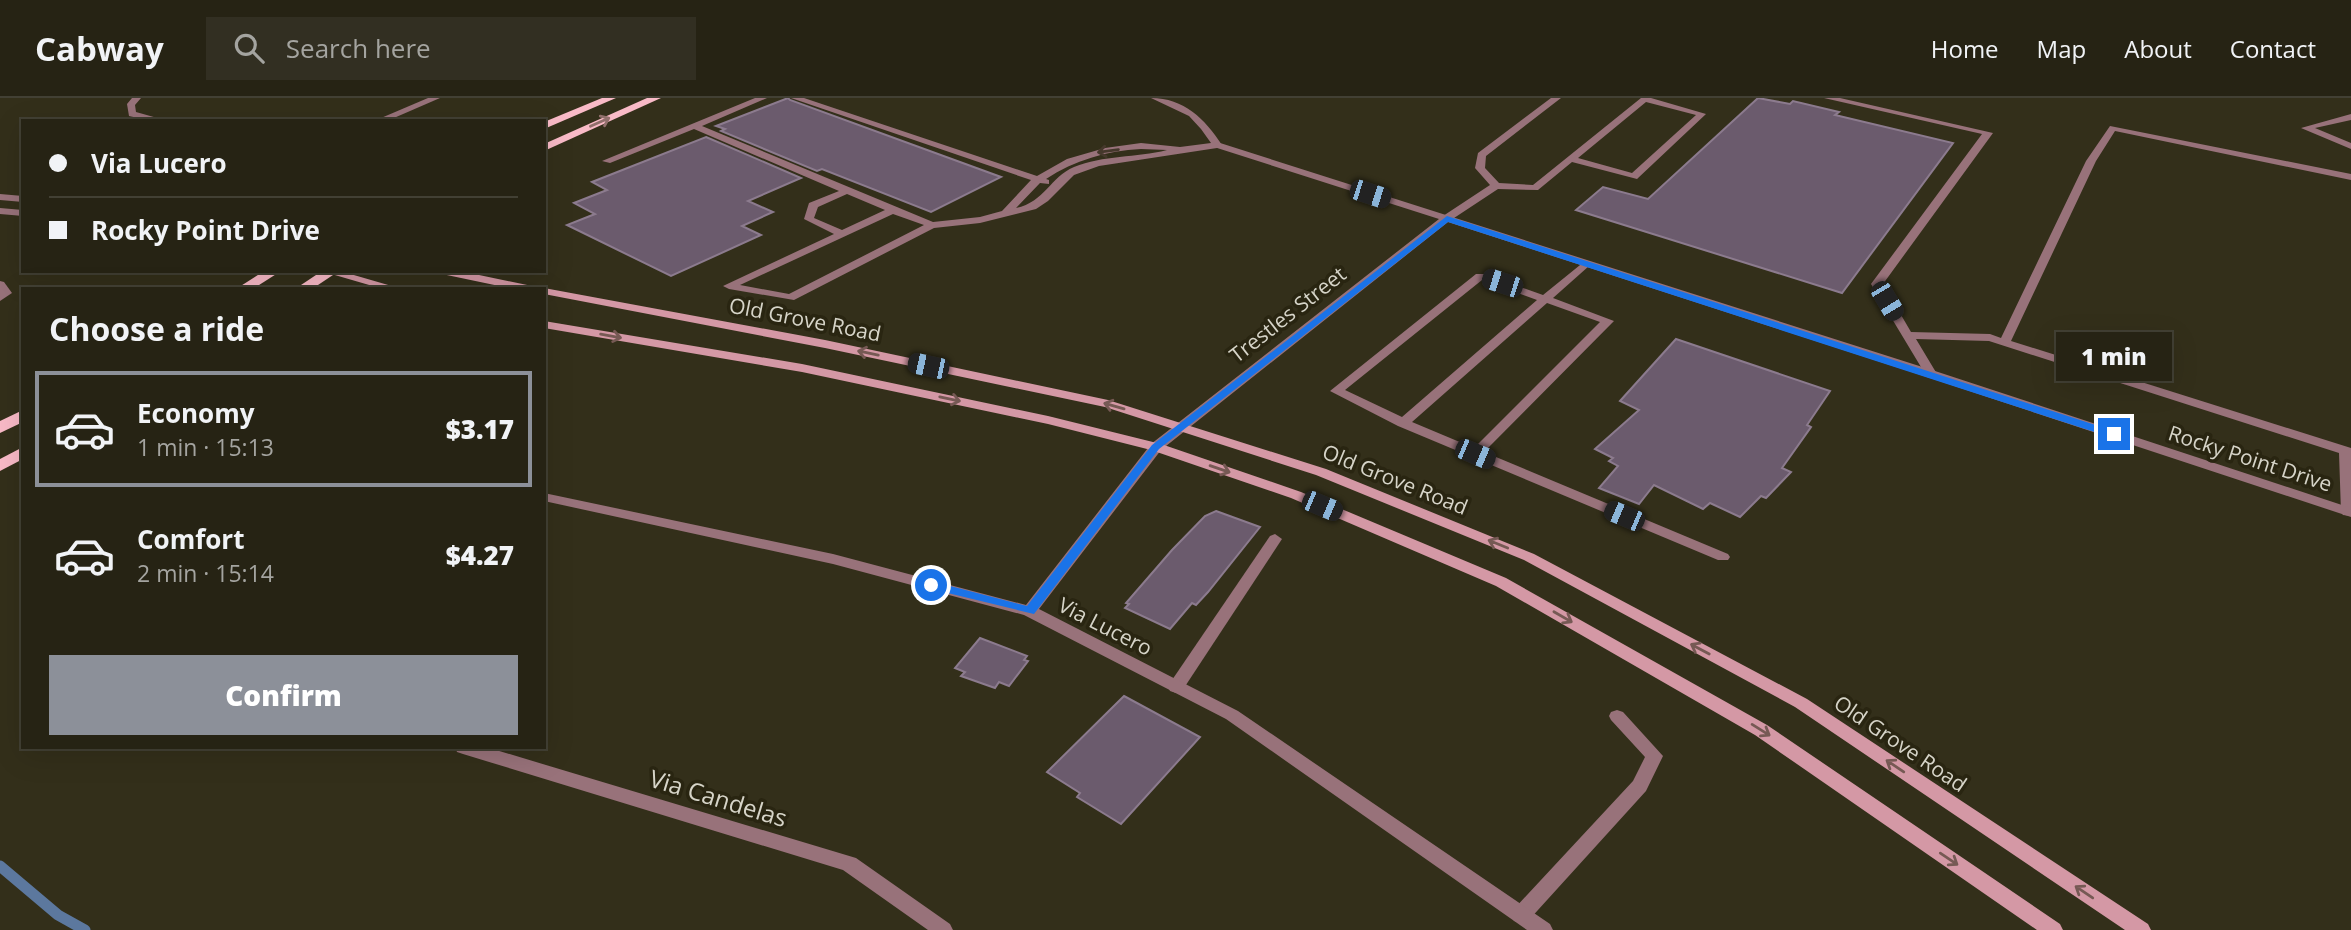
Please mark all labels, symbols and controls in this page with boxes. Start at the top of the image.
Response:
search box [206,17,696,80]
text: Cabway [35,26,164,71]
icon: search [230,29,268,67]
text: Search here [286,30,431,66]
text: Home [1931,32,1999,65]
text: Map [2037,32,2086,65]
text: About [2124,32,2192,65]
text: Contact [2230,32,2316,65]
one-way arrow [589,115,610,128]
text: Via Lucero [91,145,227,181]
one-way arrow [1097,145,1120,158]
car [1347,178,1394,210]
text: Rocky Point Drive [91,212,320,248]
street label: Trestles Street [1223,260,1351,369]
car [1479,267,1526,299]
car [1868,278,1907,324]
street label: Old Grove Road [727,291,884,347]
text: Choose a ride [49,307,264,350]
one-way arrow [599,330,622,343]
callout: 1 min [2056,332,2172,382]
text: 1 min [2081,340,2147,372]
one-way arrow [857,346,880,360]
car [906,351,951,381]
one-way arrow [938,393,961,407]
text: Economy [137,395,255,431]
icon: car [53,398,116,461]
one-way arrow [1103,399,1126,412]
text: $3.17 [446,411,514,447]
route end [2098,418,2130,450]
street label: Rocky Point Drive [2165,418,2336,498]
text: 1 min · 15:13 [137,431,274,463]
car [1452,436,1499,472]
street label: Old Grove Road [1319,437,1472,521]
one-way arrow [1209,464,1231,476]
car [1299,488,1346,524]
car [1601,498,1648,534]
text: Comfort [137,521,244,557]
icon: car [53,524,116,587]
text: $4.27 [446,537,514,573]
one-way arrow [1488,537,1509,550]
text: 2 min · 15:14 [137,557,274,589]
route start [915,569,947,601]
street label: Via Lucero [1054,591,1157,662]
one-way arrow [1553,610,1573,624]
one-way arrow [1690,642,1711,655]
button: Confirm [49,655,518,735]
street label: Old Grove Road [1829,688,1972,798]
one-way arrow [1750,724,1770,738]
one-way arrow [1886,759,1905,773]
street label: Via Candelas [646,761,791,834]
one-way arrow [1939,851,1958,866]
one-way arrow [2075,885,2094,899]

